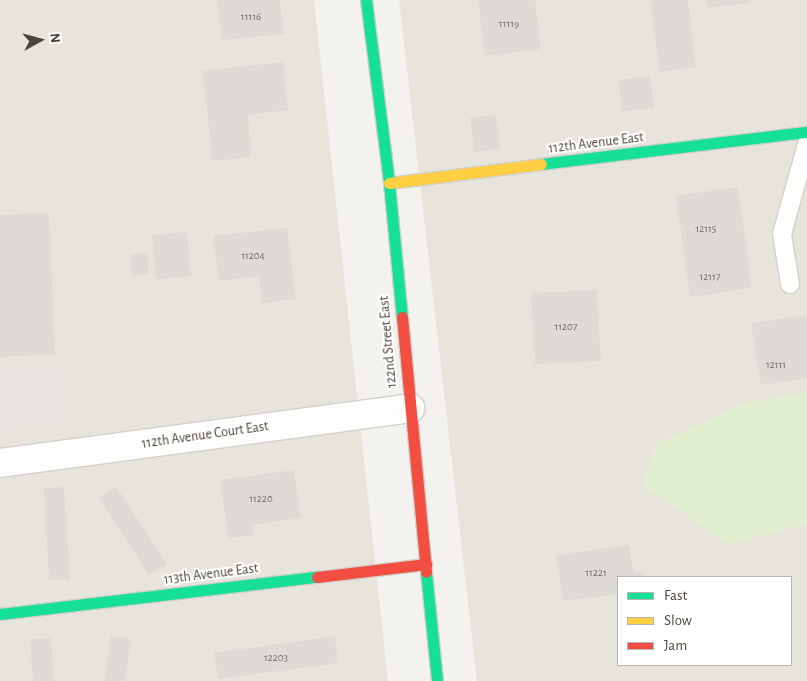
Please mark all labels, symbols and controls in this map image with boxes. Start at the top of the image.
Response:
house number: 11116 [241,10,261,24]
north arrow [15,15,65,65]
house number: 11119 [499,17,519,31]
text: N [47,32,62,44]
street label: 112th Avenue East [547,129,645,157]
house number: 12115 [696,222,716,236]
house number: 11204 [241,249,265,263]
house number: 12117 [700,270,720,284]
street label: 122nd Street East [376,295,400,389]
house number: 11207 [555,320,577,334]
house number: 12111 [766,358,786,372]
street label: 112th Avenue Court East [140,418,270,452]
house number: 11220 [249,492,273,506]
street label: 113th Avenue East [163,560,259,588]
house number: 11221 [585,566,607,580]
legend [617,576,792,666]
text: Fast [664,588,687,603]
text: Slow [664,613,692,628]
text: Jam [664,638,687,653]
house number: 12203 [264,651,288,665]

